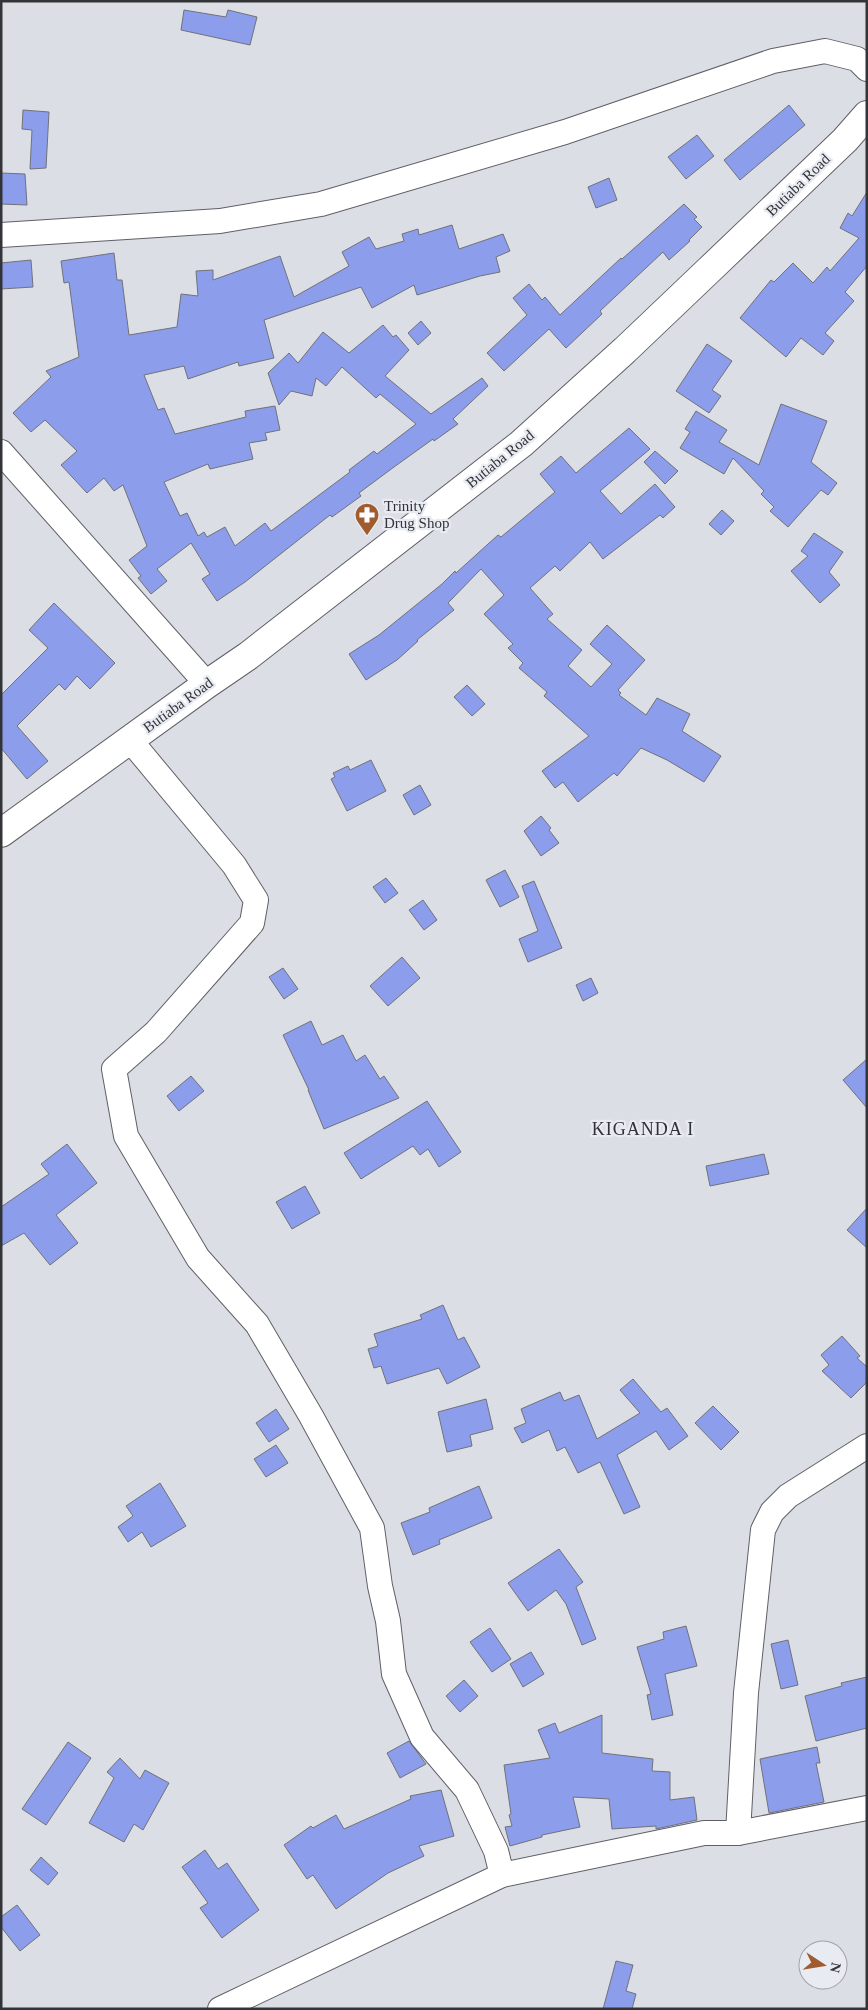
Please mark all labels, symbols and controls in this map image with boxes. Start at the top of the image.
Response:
street label: Butiaba Road [763,150,833,219]
street label: Butiaba Road [463,427,537,491]
place label: Trinity Drug Shop [384,498,449,531]
pharmacy icon: Trinity Drug Shop [354,502,380,536]
street label: Butiaba Road [140,674,216,736]
district label: KIGANDA I [592,1119,694,1139]
north arrow [798,1940,848,1990]
text: N [827,1961,844,1974]

